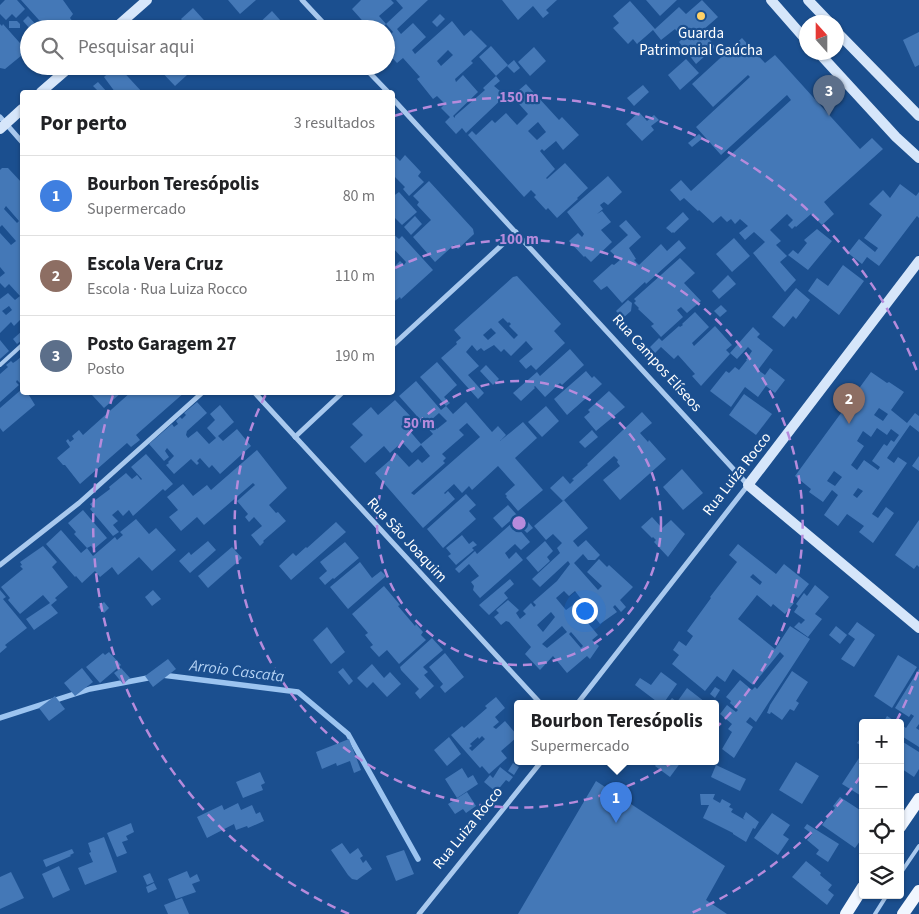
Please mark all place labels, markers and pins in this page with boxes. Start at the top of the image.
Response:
marker: Guarda Patrimonial Gaúcha [695,10,707,22]
place label: Guarda Patrimonial Gaúcha [639,23,763,61]
pin: 3 [813,75,845,116]
pin: 2 [833,383,865,424]
centre of rings [510,514,528,532]
pin: 1 [600,782,632,823]

